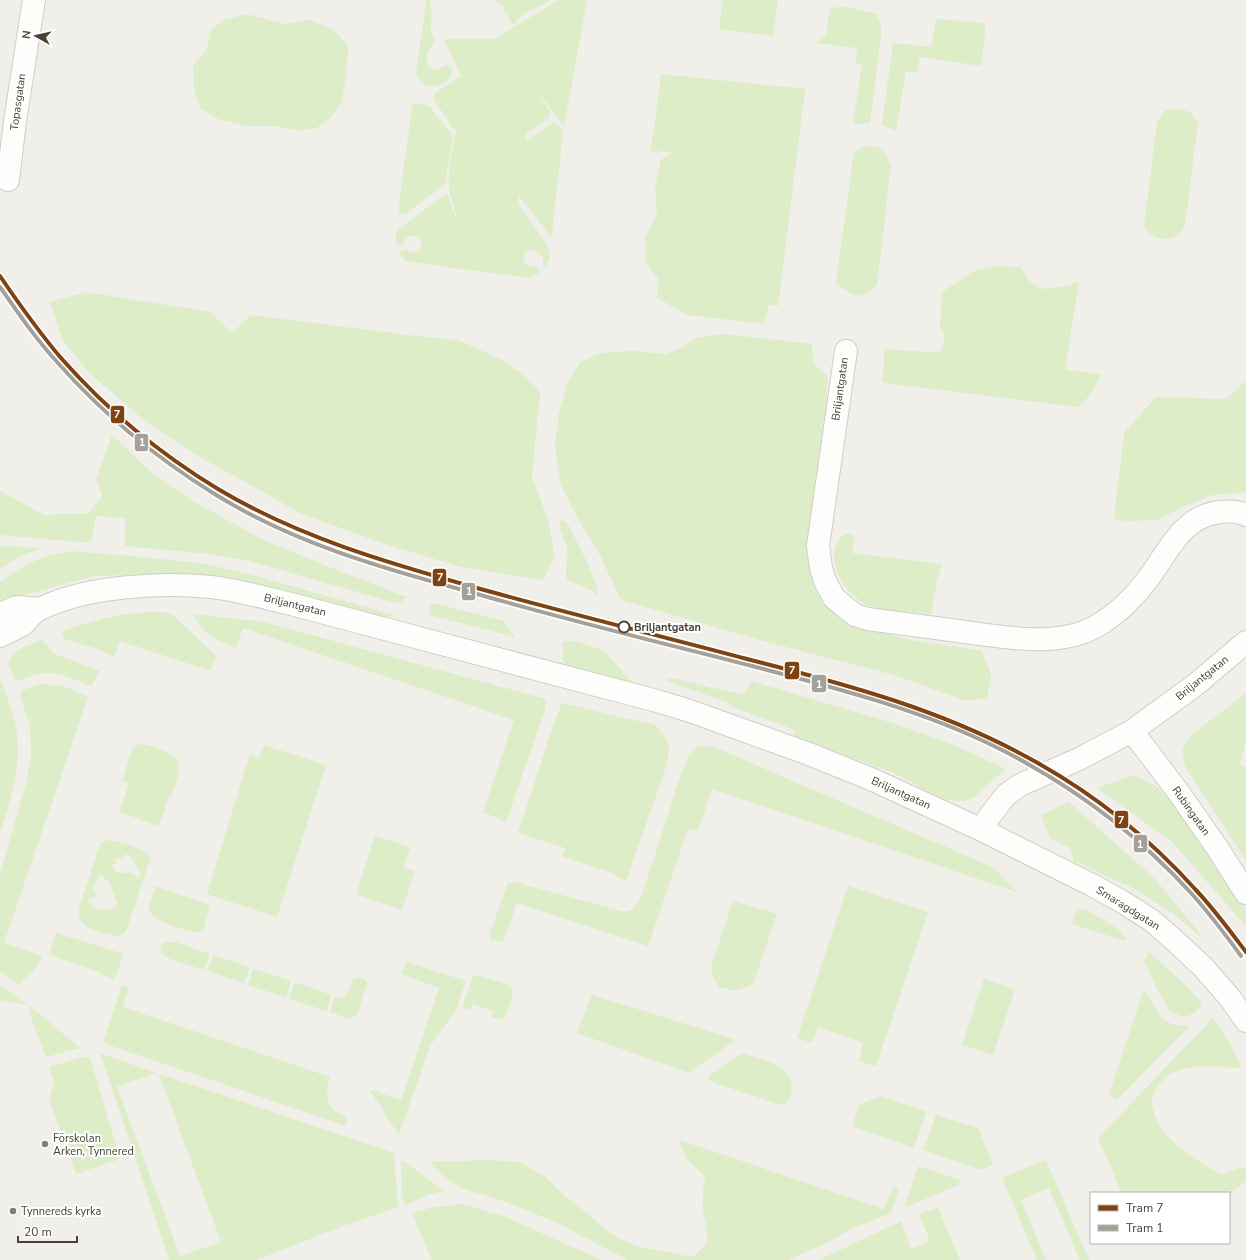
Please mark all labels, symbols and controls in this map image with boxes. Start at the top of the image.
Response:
north arrow [16,16,56,56]
text: N [19,30,35,40]
street label: Topasgatan [7,72,29,132]
street label: Briljantgatan [828,356,852,422]
line badge: 7 [110,405,125,424]
text: 7 [114,407,120,422]
line badge: 1 [134,433,149,452]
text: 1 [139,435,145,450]
line badge: 7 [432,568,447,587]
text: 7 [437,570,443,585]
line badge: 1 [461,582,476,601]
text: 1 [466,584,472,599]
street label: Briljantgatan [262,590,328,620]
marker: Briljantgatan [617,620,631,634]
place label: Briljantgatan [634,620,701,635]
street label: Briljantgatan [1172,652,1232,704]
line badge: 7 [784,661,800,680]
text: 7 [789,663,795,678]
line badge: 1 [811,674,827,693]
text: 1 [816,677,822,692]
street label: Briljantgatan [869,773,933,813]
street label: Rubingatan [1169,783,1213,839]
line badge: 7 [1114,810,1129,829]
text: 7 [1118,813,1124,828]
line badge: 1 [1133,834,1148,853]
text: 1 [1137,837,1143,852]
street label: Smaragdgatan [1093,882,1163,934]
place label: Förskolan Arken, Tynnered [53,1131,134,1159]
marker: Förskolan Arken, Tynnered [40,1139,50,1149]
legend [1090,1192,1230,1244]
text: Tram 7 [1126,1200,1163,1216]
place label: Tynnereds kyrka [21,1204,102,1219]
marker: Tynnereds kyrka [8,1206,18,1216]
scale bar [18,1218,77,1244]
text: Tram 1 [1126,1220,1163,1236]
text: 20 m [24,1224,52,1240]

